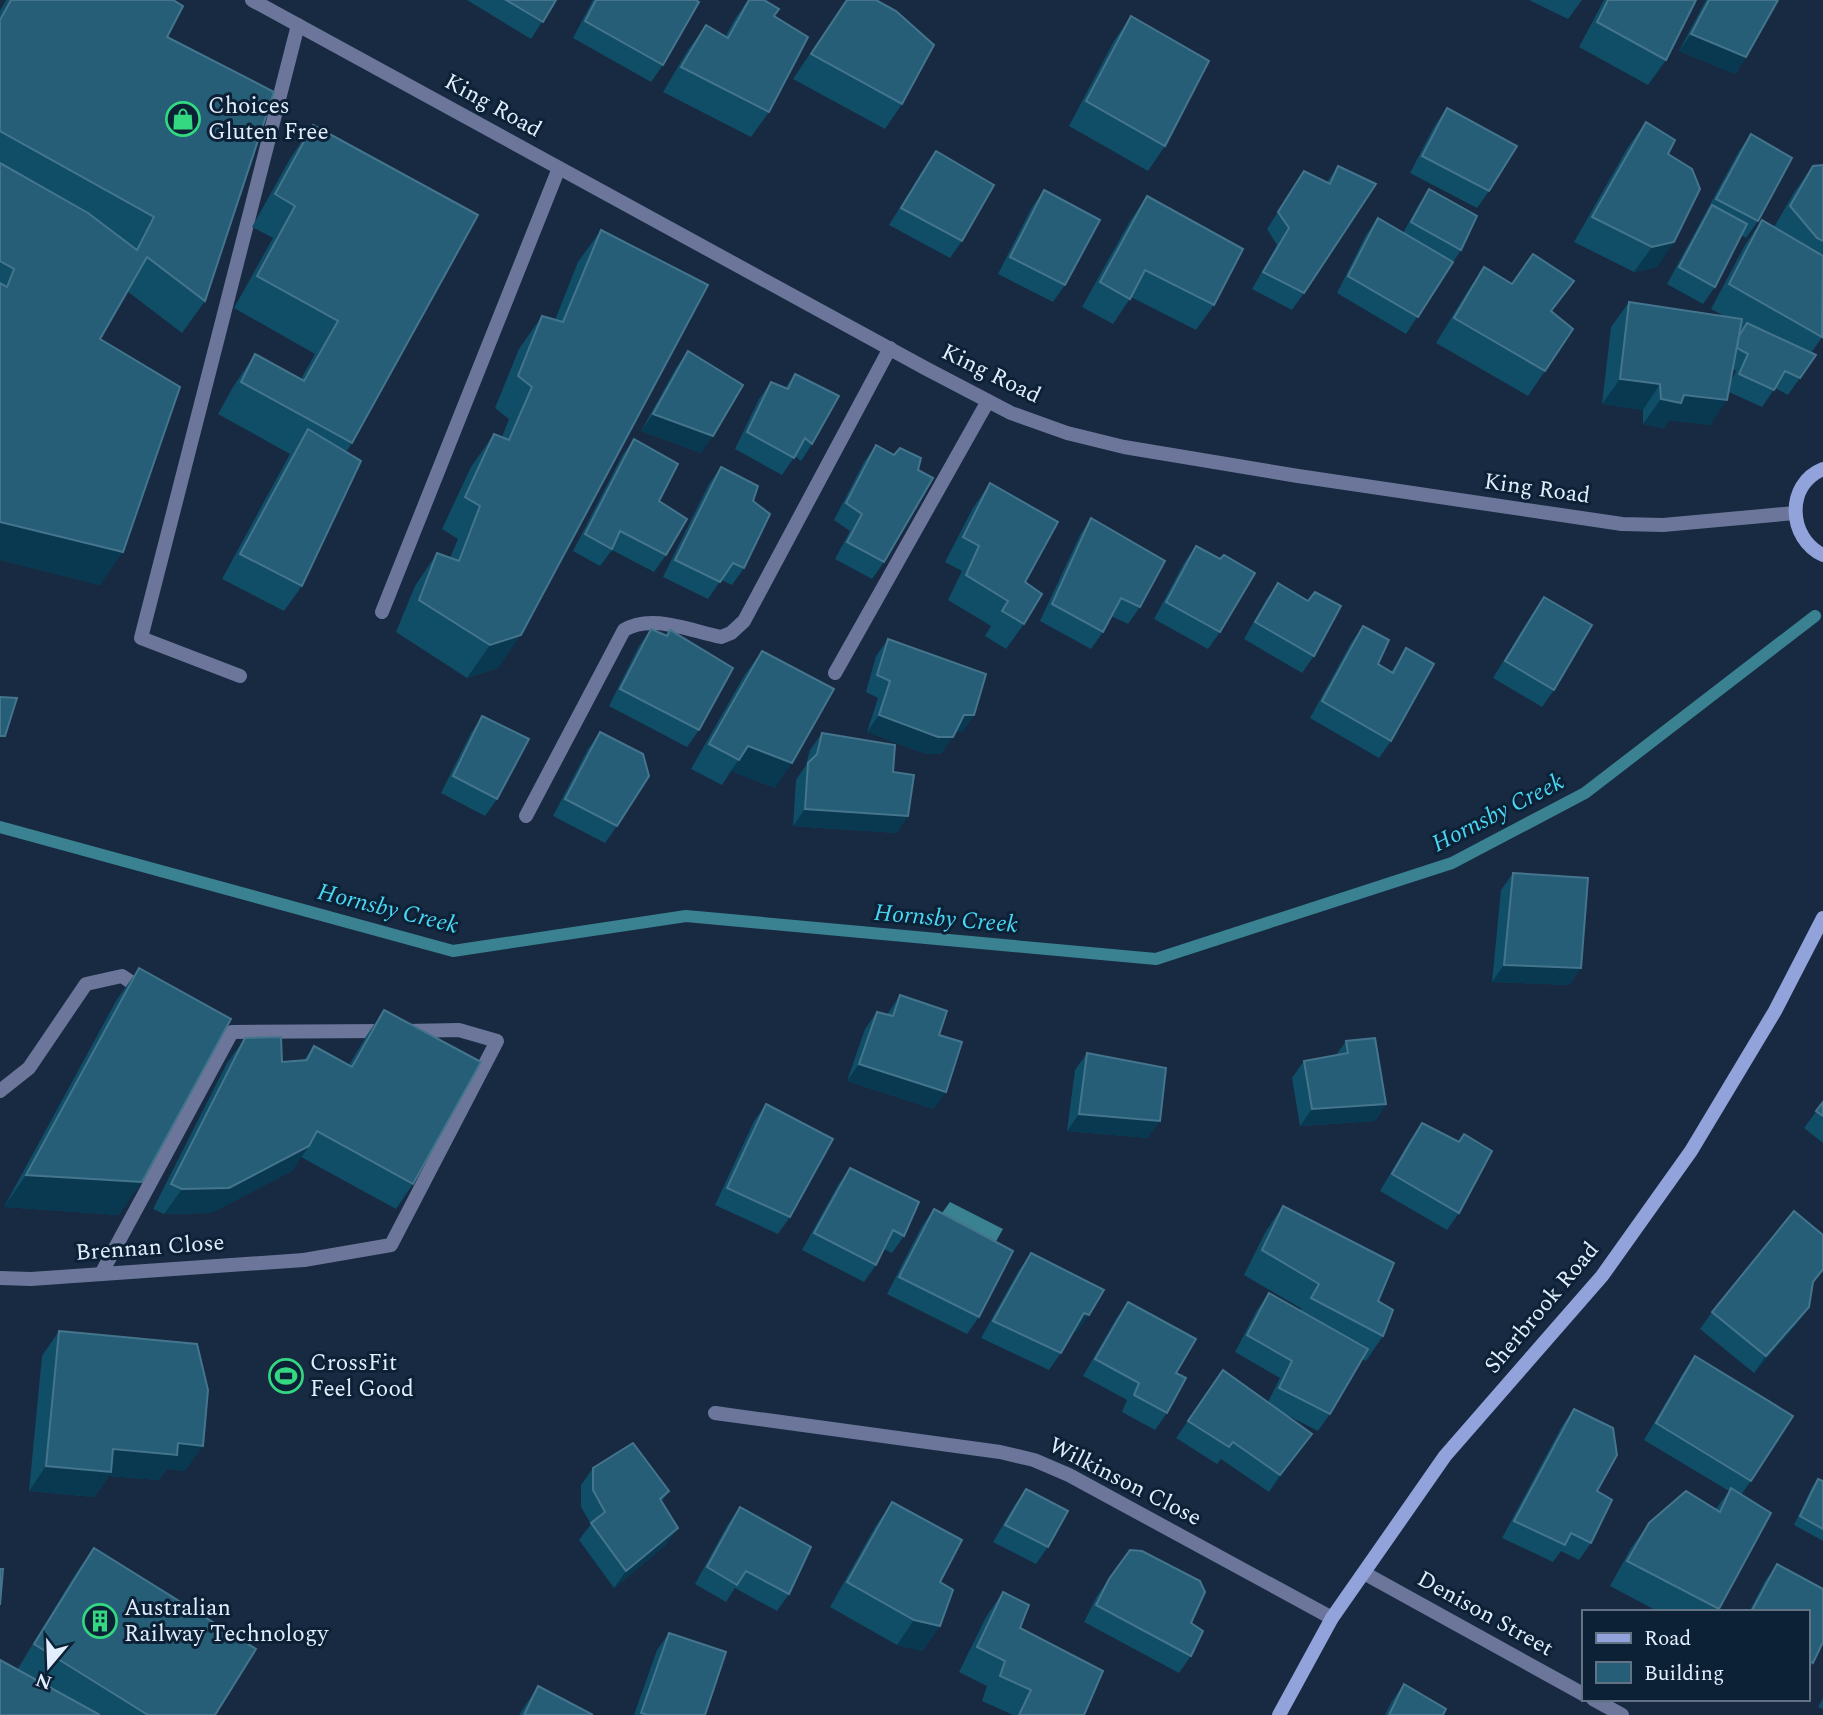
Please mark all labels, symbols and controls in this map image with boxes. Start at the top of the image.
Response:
street label: King Road [438,65,548,147]
place label: Choices Gluten Free [208,89,329,150]
shop icon: Choices Gluten Free [164,100,202,138]
street label: King Road [935,335,1047,413]
street label: King Road [1482,464,1593,514]
water label: Hornsby Creek [1426,764,1570,862]
water label: Hornsby Creek [314,874,462,944]
water label: Hornsby Creek [873,895,1019,943]
street label: Brennan Close [74,1225,226,1271]
street label: Sherbrook Road [1476,1234,1608,1382]
place label: CrossFit Feel Good [310,1346,414,1407]
sports icon: CrossFit Feel Good [267,1357,305,1395]
street label: Wilkinson Close [1042,1428,1208,1536]
street label: Denison Street [1410,1562,1560,1666]
place label: Australian Railway Technology [124,1591,329,1652]
building icon: Australian Railway Technology [81,1602,119,1640]
legend [1582,1610,1809,1701]
text: Road [1644,1623,1691,1655]
north arrow [14,1631,84,1701]
text: Building [1644,1658,1724,1690]
text: N [32,1664,56,1697]

